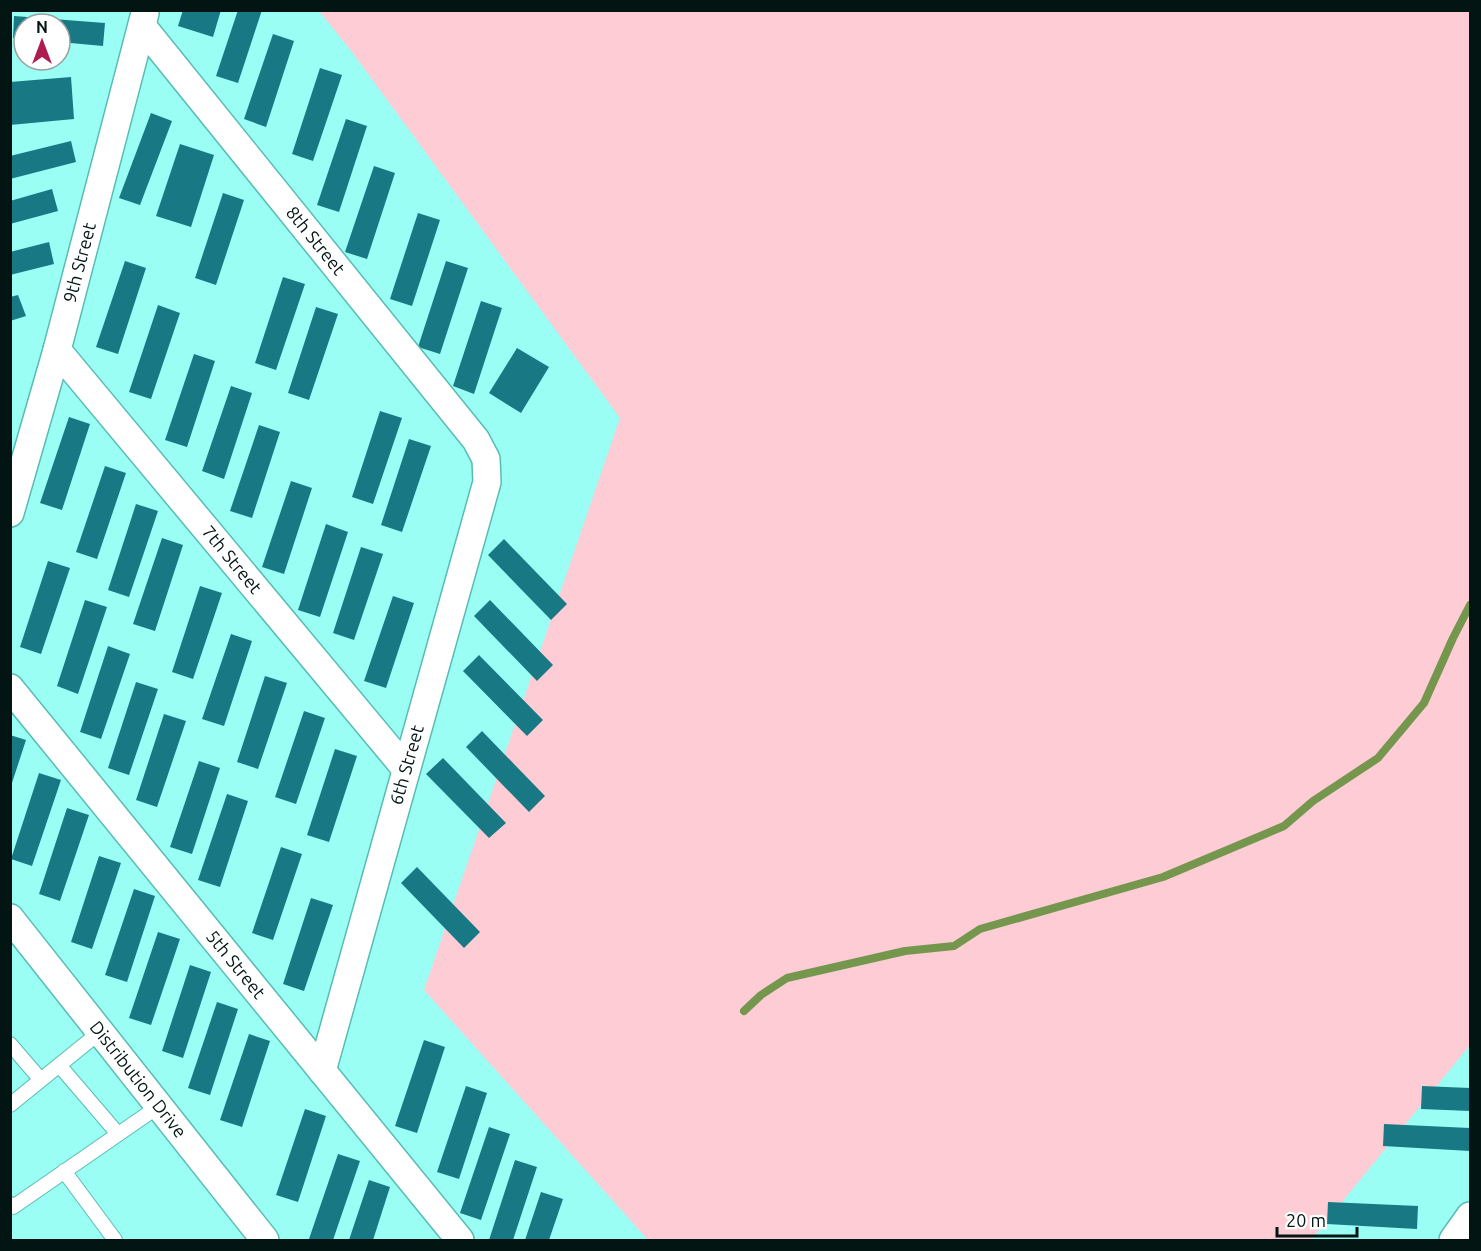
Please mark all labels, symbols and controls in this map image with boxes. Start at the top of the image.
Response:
north arrow [12,12,72,72]
text: N [36,18,48,36]
street label: 8th Street [283,202,350,278]
street label: 9th Street [59,220,99,304]
street label: 7th Street [199,521,266,597]
street label: 6th Street [385,723,427,807]
street label: 5th Street [203,926,270,1002]
street label: Distribution Drive [86,1017,191,1141]
scale bar [1277,1200,1356,1238]
text: 20 m [1286,1210,1326,1230]

